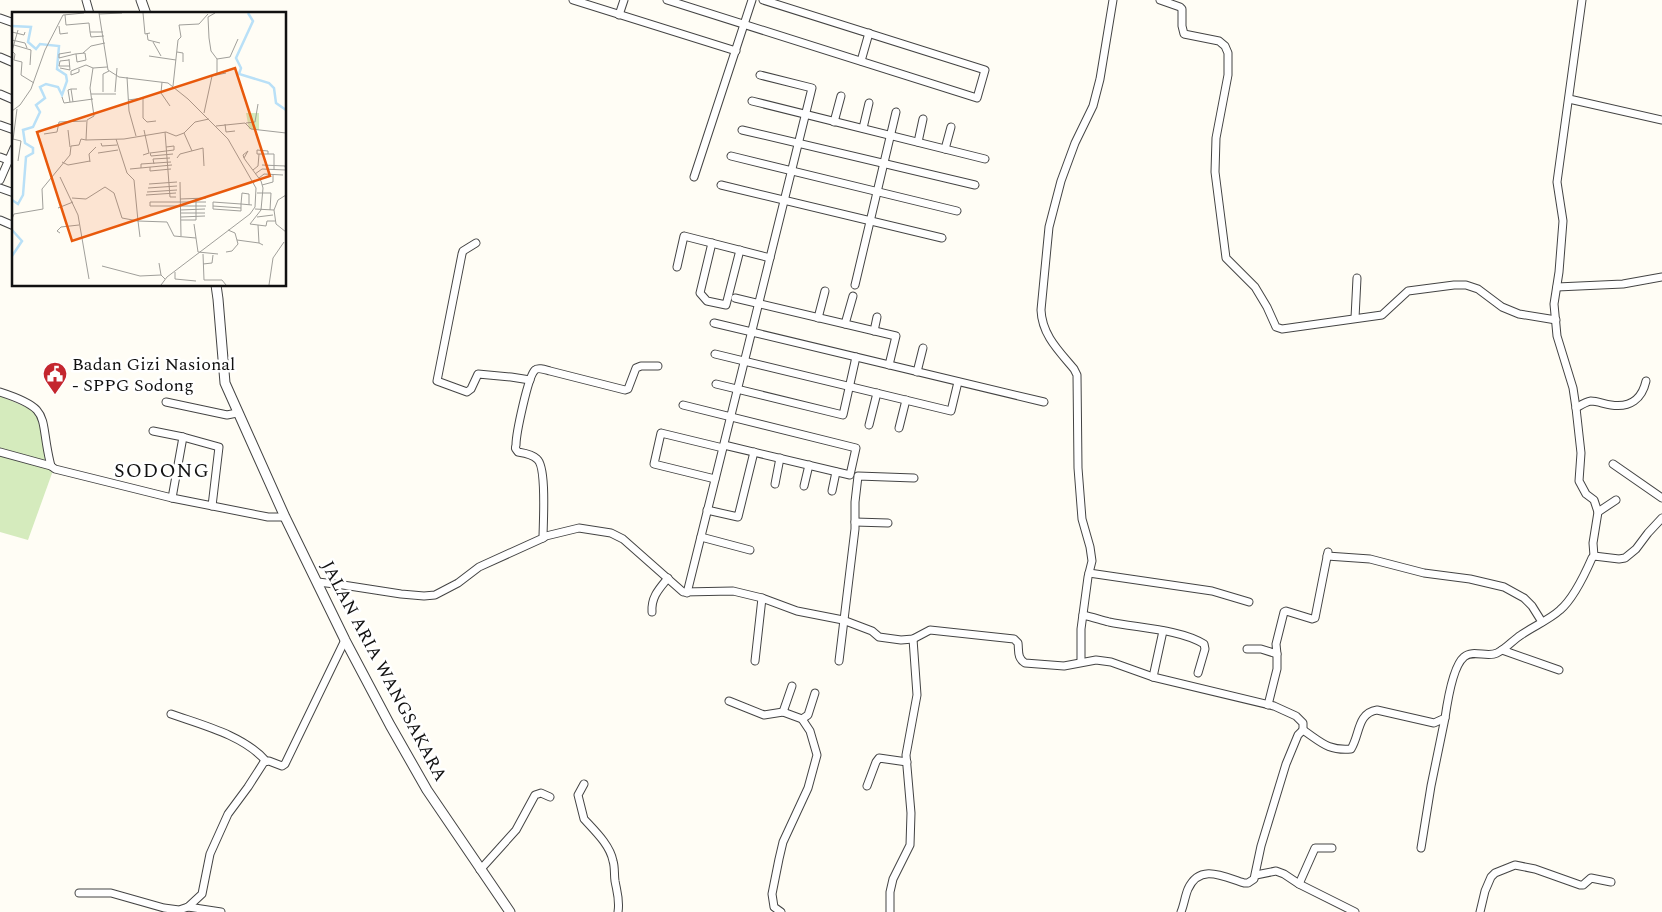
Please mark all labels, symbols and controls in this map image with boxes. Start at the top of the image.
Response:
inset map [12,12,286,286]
place label: Badan Gizi Nasional - SPPG Sodong [72,351,235,399]
public building icon: Badan Gizi Nasional - SPPG Sodong [42,361,68,395]
district label: SODONG [114,456,210,486]
street label: JALAN ARIA WANGSAKARA [314,556,454,786]

